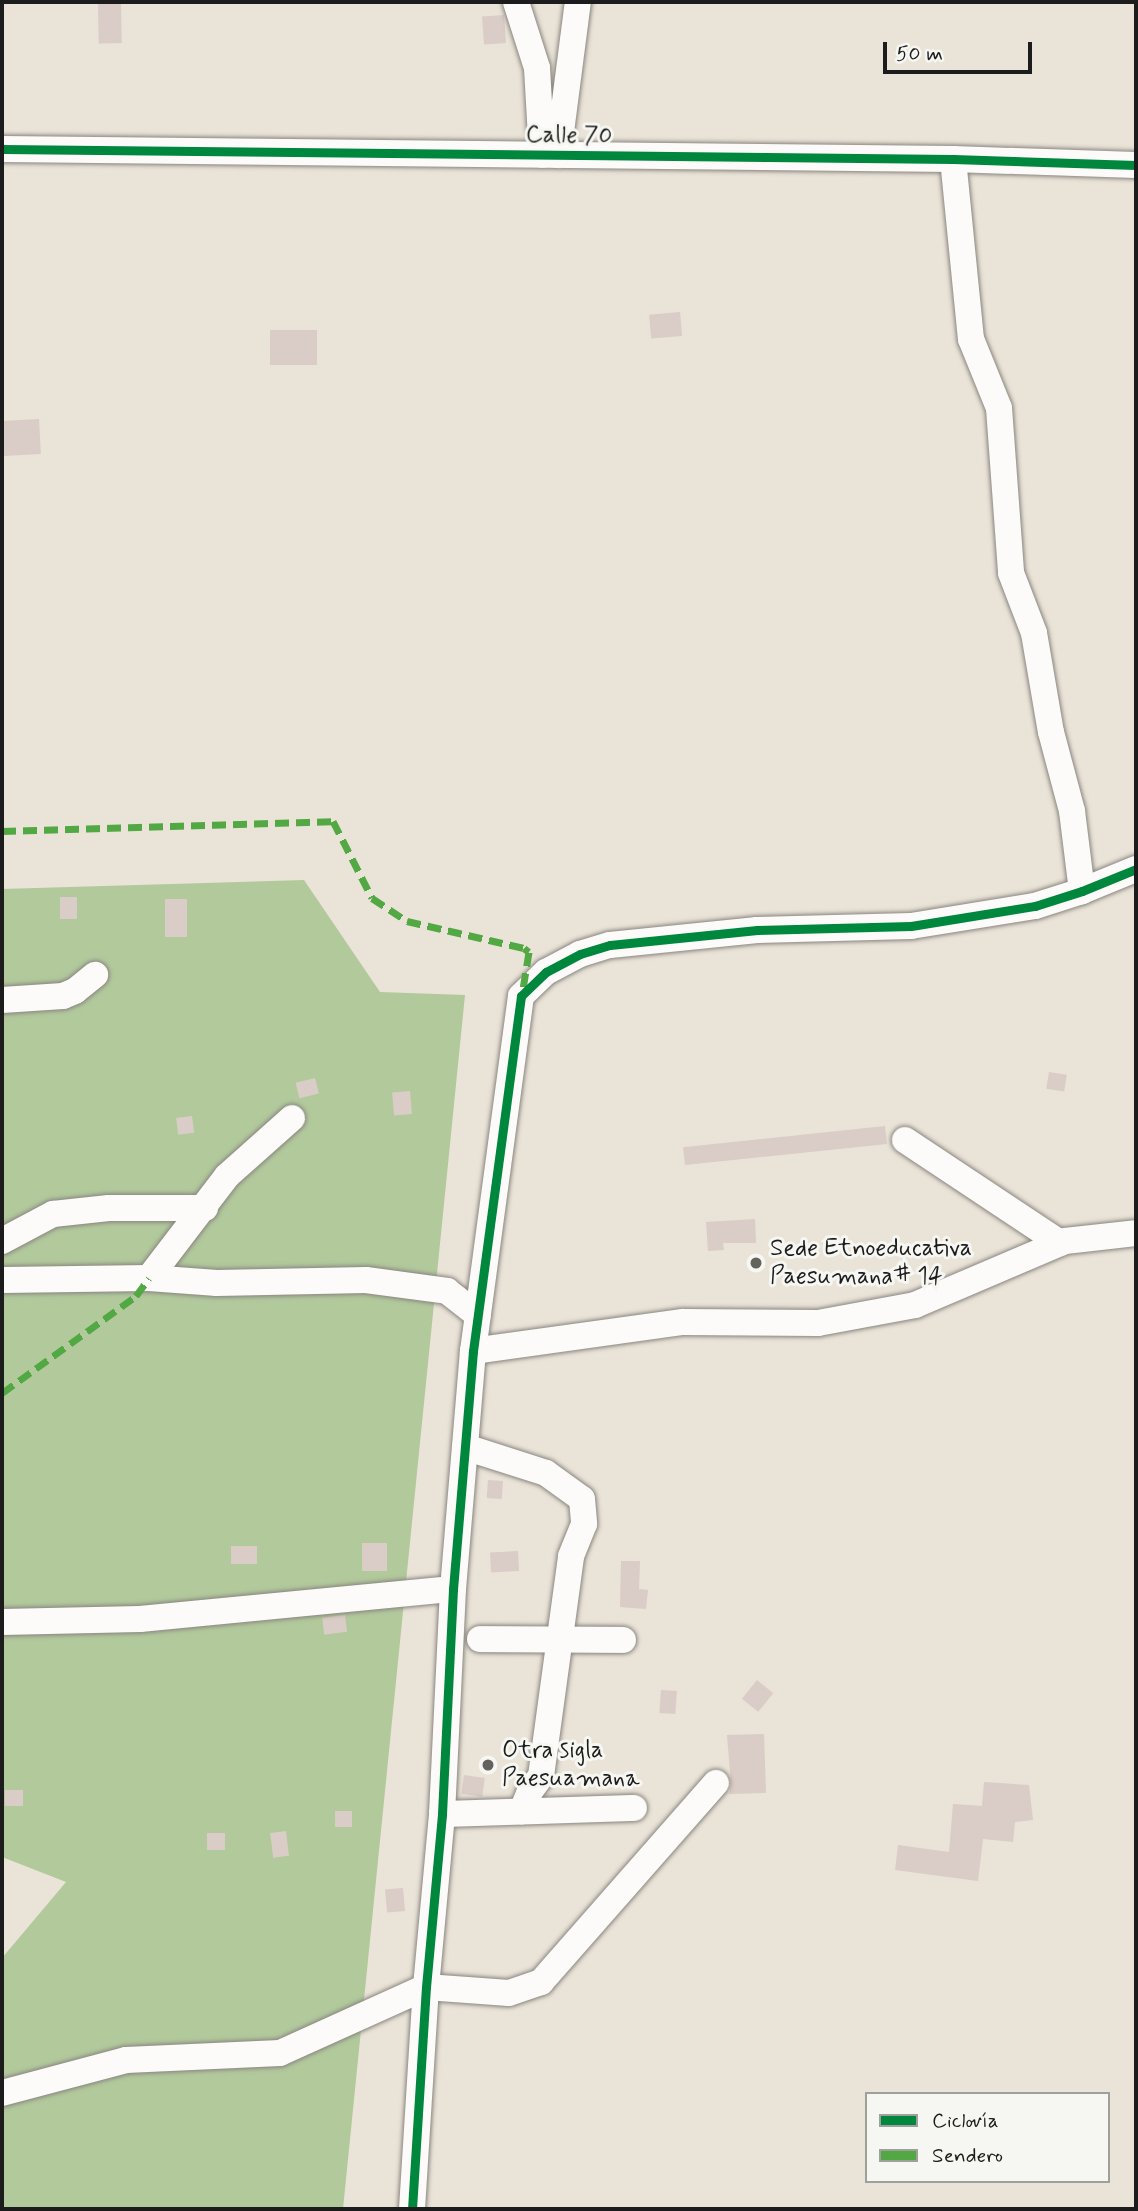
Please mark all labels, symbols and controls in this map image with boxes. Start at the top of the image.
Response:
scale bar [886,28,1035,72]
text: 50 m [896,40,943,68]
street label: Calle 70 [526,121,612,151]
place label: Sede Etnoeducativa Paesumana# 14 [770,1235,970,1291]
marker: Sede Etnoeducativa Paesumana# 14 [748,1255,764,1271]
place label: Otra sigla Paesuamana [502,1737,640,1793]
marker: Otra sigla Paesuamana [480,1757,496,1773]
legend [865,2092,1110,2183]
text: Ciclovía [932,2107,999,2135]
text: Sendero [932,2142,1003,2170]

